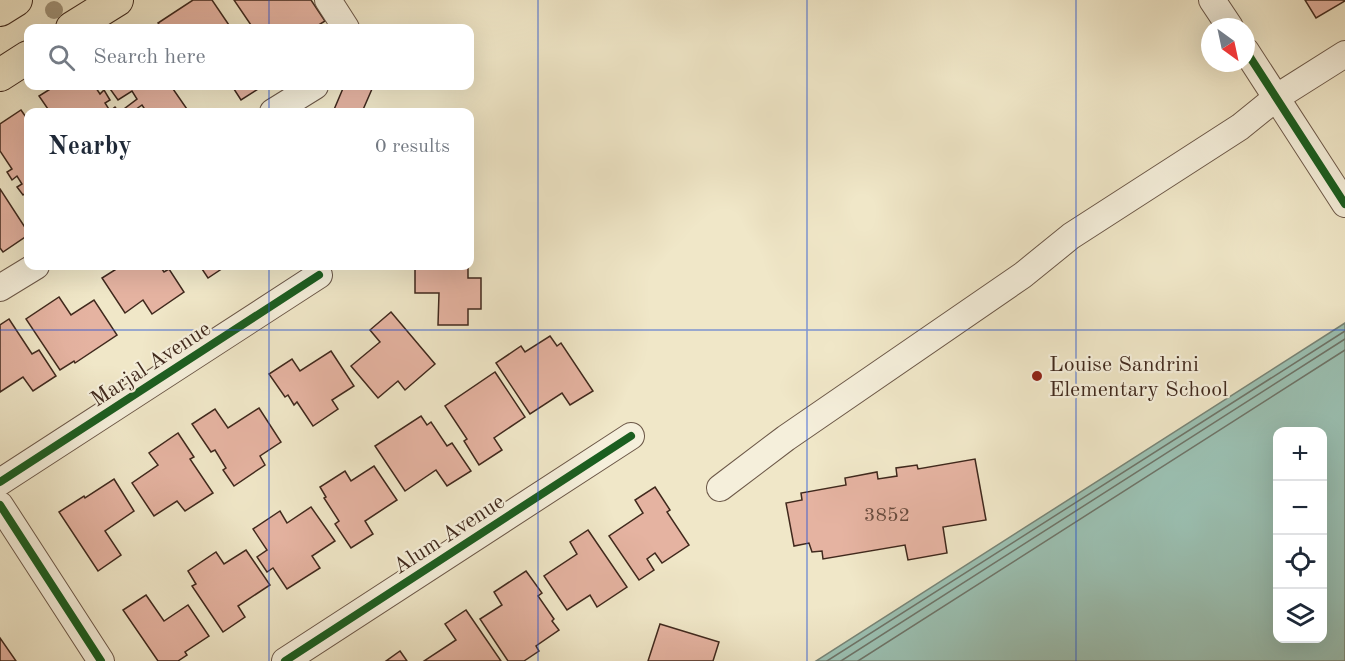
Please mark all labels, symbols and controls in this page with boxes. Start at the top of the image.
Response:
north arrow [1201,18,1255,72]
search box [24,24,474,90]
icon: search [45,41,78,74]
text: Search here [93,46,206,68]
text: Nearby [48,134,132,160]
text: 0 results [375,137,450,157]
street label: Marjal Avenue [87,318,215,412]
place label: Louise Sandrini Elementary School [1049,354,1228,401]
marker: Louise Sandrini Elementary School [1030,369,1044,383]
map controls [1273,427,1327,643]
button: + [1273,427,1327,481]
button: − [1273,481,1327,535]
street label: Alum Avenue [389,491,509,579]
house number: 3852 [864,506,910,526]
button: locate [1273,535,1327,589]
button: layers [1273,589,1327,643]

